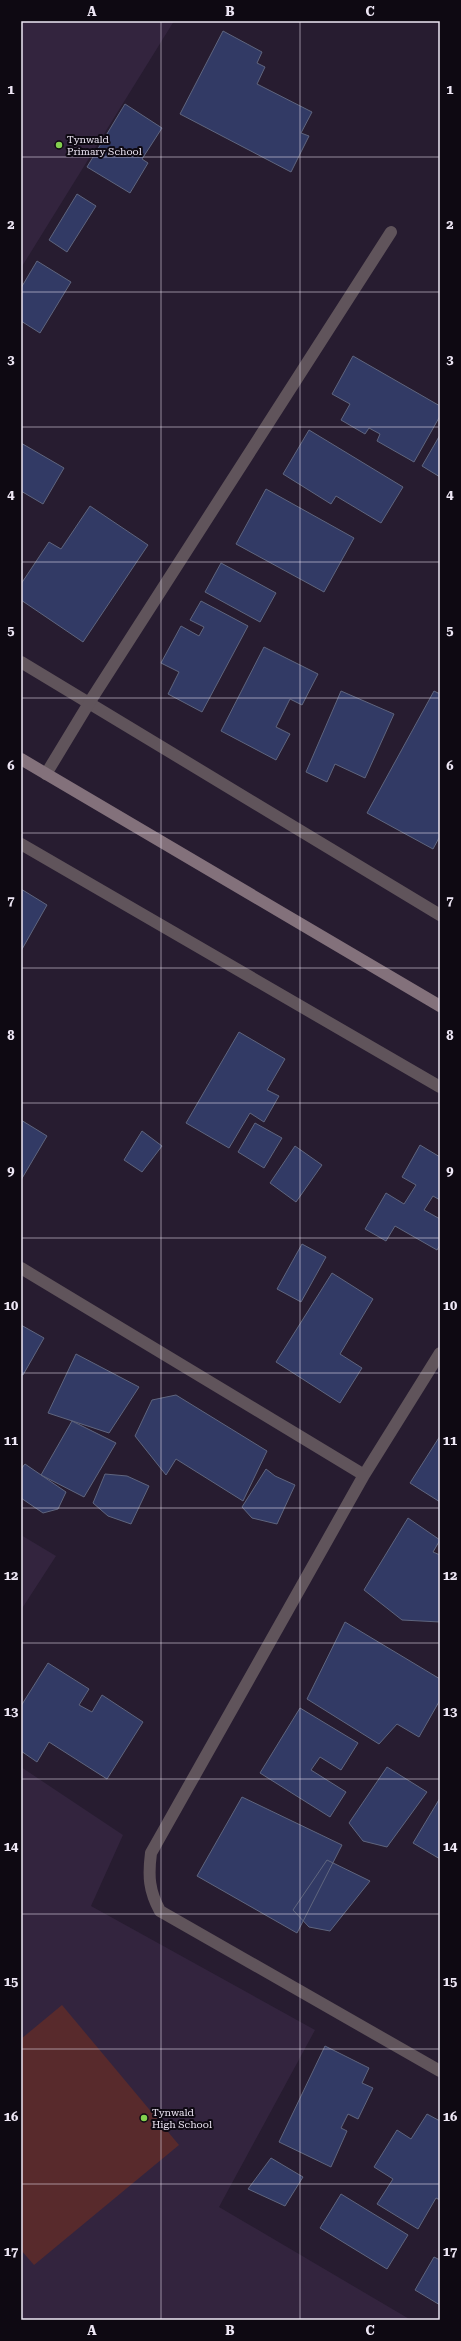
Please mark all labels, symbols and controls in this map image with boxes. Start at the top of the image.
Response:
text: A [87,4,97,19]
text: B [225,4,235,19]
text: C [365,4,375,19]
text: 1 [7,82,15,97]
text: 1 [446,82,454,97]
place label: Tynwald Primary School [67,134,142,157]
marker: Tynwald Primary School [54,140,64,150]
text: 2 [7,217,15,232]
text: 2 [446,217,454,232]
text: 3 [7,352,15,367]
text: 3 [446,352,454,367]
text: 4 [7,487,15,502]
text: 4 [446,487,454,502]
text: 5 [7,623,15,638]
text: 5 [446,623,454,638]
text: 6 [7,758,15,773]
text: 6 [446,758,454,773]
text: 7 [7,893,15,908]
text: 7 [446,893,454,908]
text: 8 [7,1028,15,1043]
text: 8 [446,1028,454,1043]
text: 9 [7,1163,15,1178]
text: 9 [446,1163,454,1178]
text: 10 [4,1298,18,1313]
text: 10 [443,1298,457,1313]
text: 11 [4,1433,18,1448]
text: 11 [443,1433,457,1448]
text: 12 [4,1568,18,1583]
text: 12 [443,1568,457,1583]
text: 13 [4,1704,18,1719]
text: 13 [443,1704,457,1719]
text: 14 [4,1839,19,1854]
text: 14 [443,1839,458,1854]
text: 15 [4,1974,18,1989]
text: 15 [443,1974,457,1989]
place label: Tynwald High School [152,2107,212,2130]
text: 16 [4,2109,18,2124]
text: 16 [443,2109,457,2124]
marker: Tynwald High School [139,2113,149,2123]
text: 17 [4,2244,18,2259]
text: 17 [443,2244,457,2259]
text: A [87,2323,97,2338]
text: B [225,2323,235,2338]
text: C [365,2323,375,2338]

